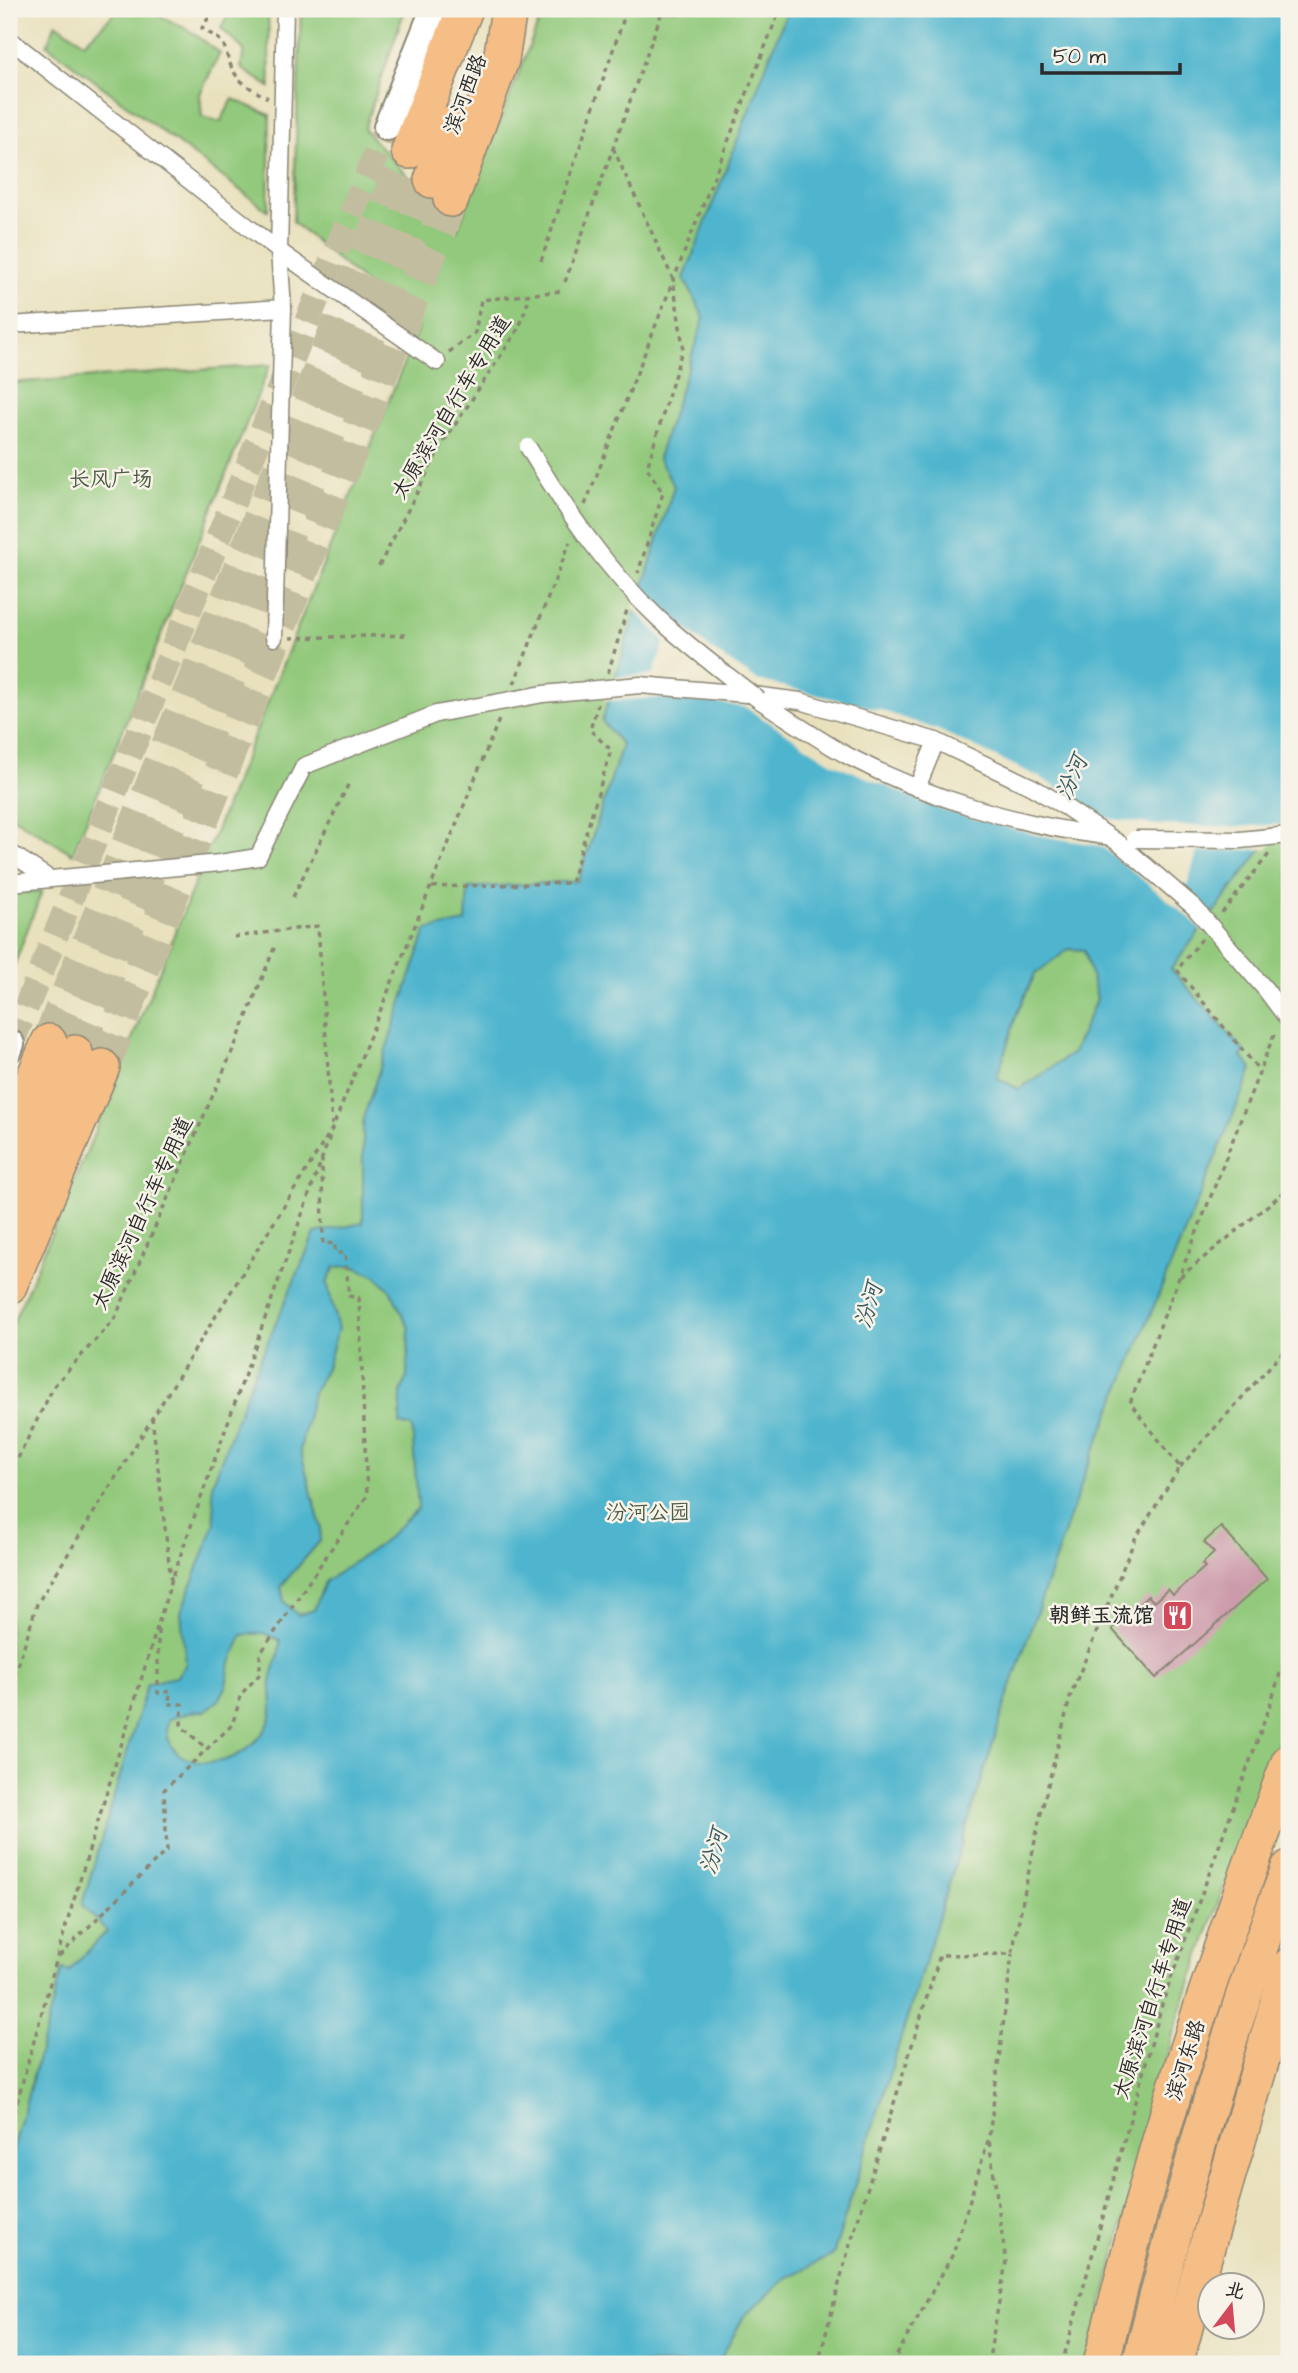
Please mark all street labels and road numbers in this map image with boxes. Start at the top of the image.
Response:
street label: 滨河西路 [437,50,494,139]
street label: 太原滨河自行车专用道 [385,310,518,505]
street label: 太原滨河自行车专用道 [85,1112,200,1315]
street label: 太原滨河自行车专用道 [1106,1894,1199,2102]
street label: 滨河东路 [1159,2016,1212,2105]

